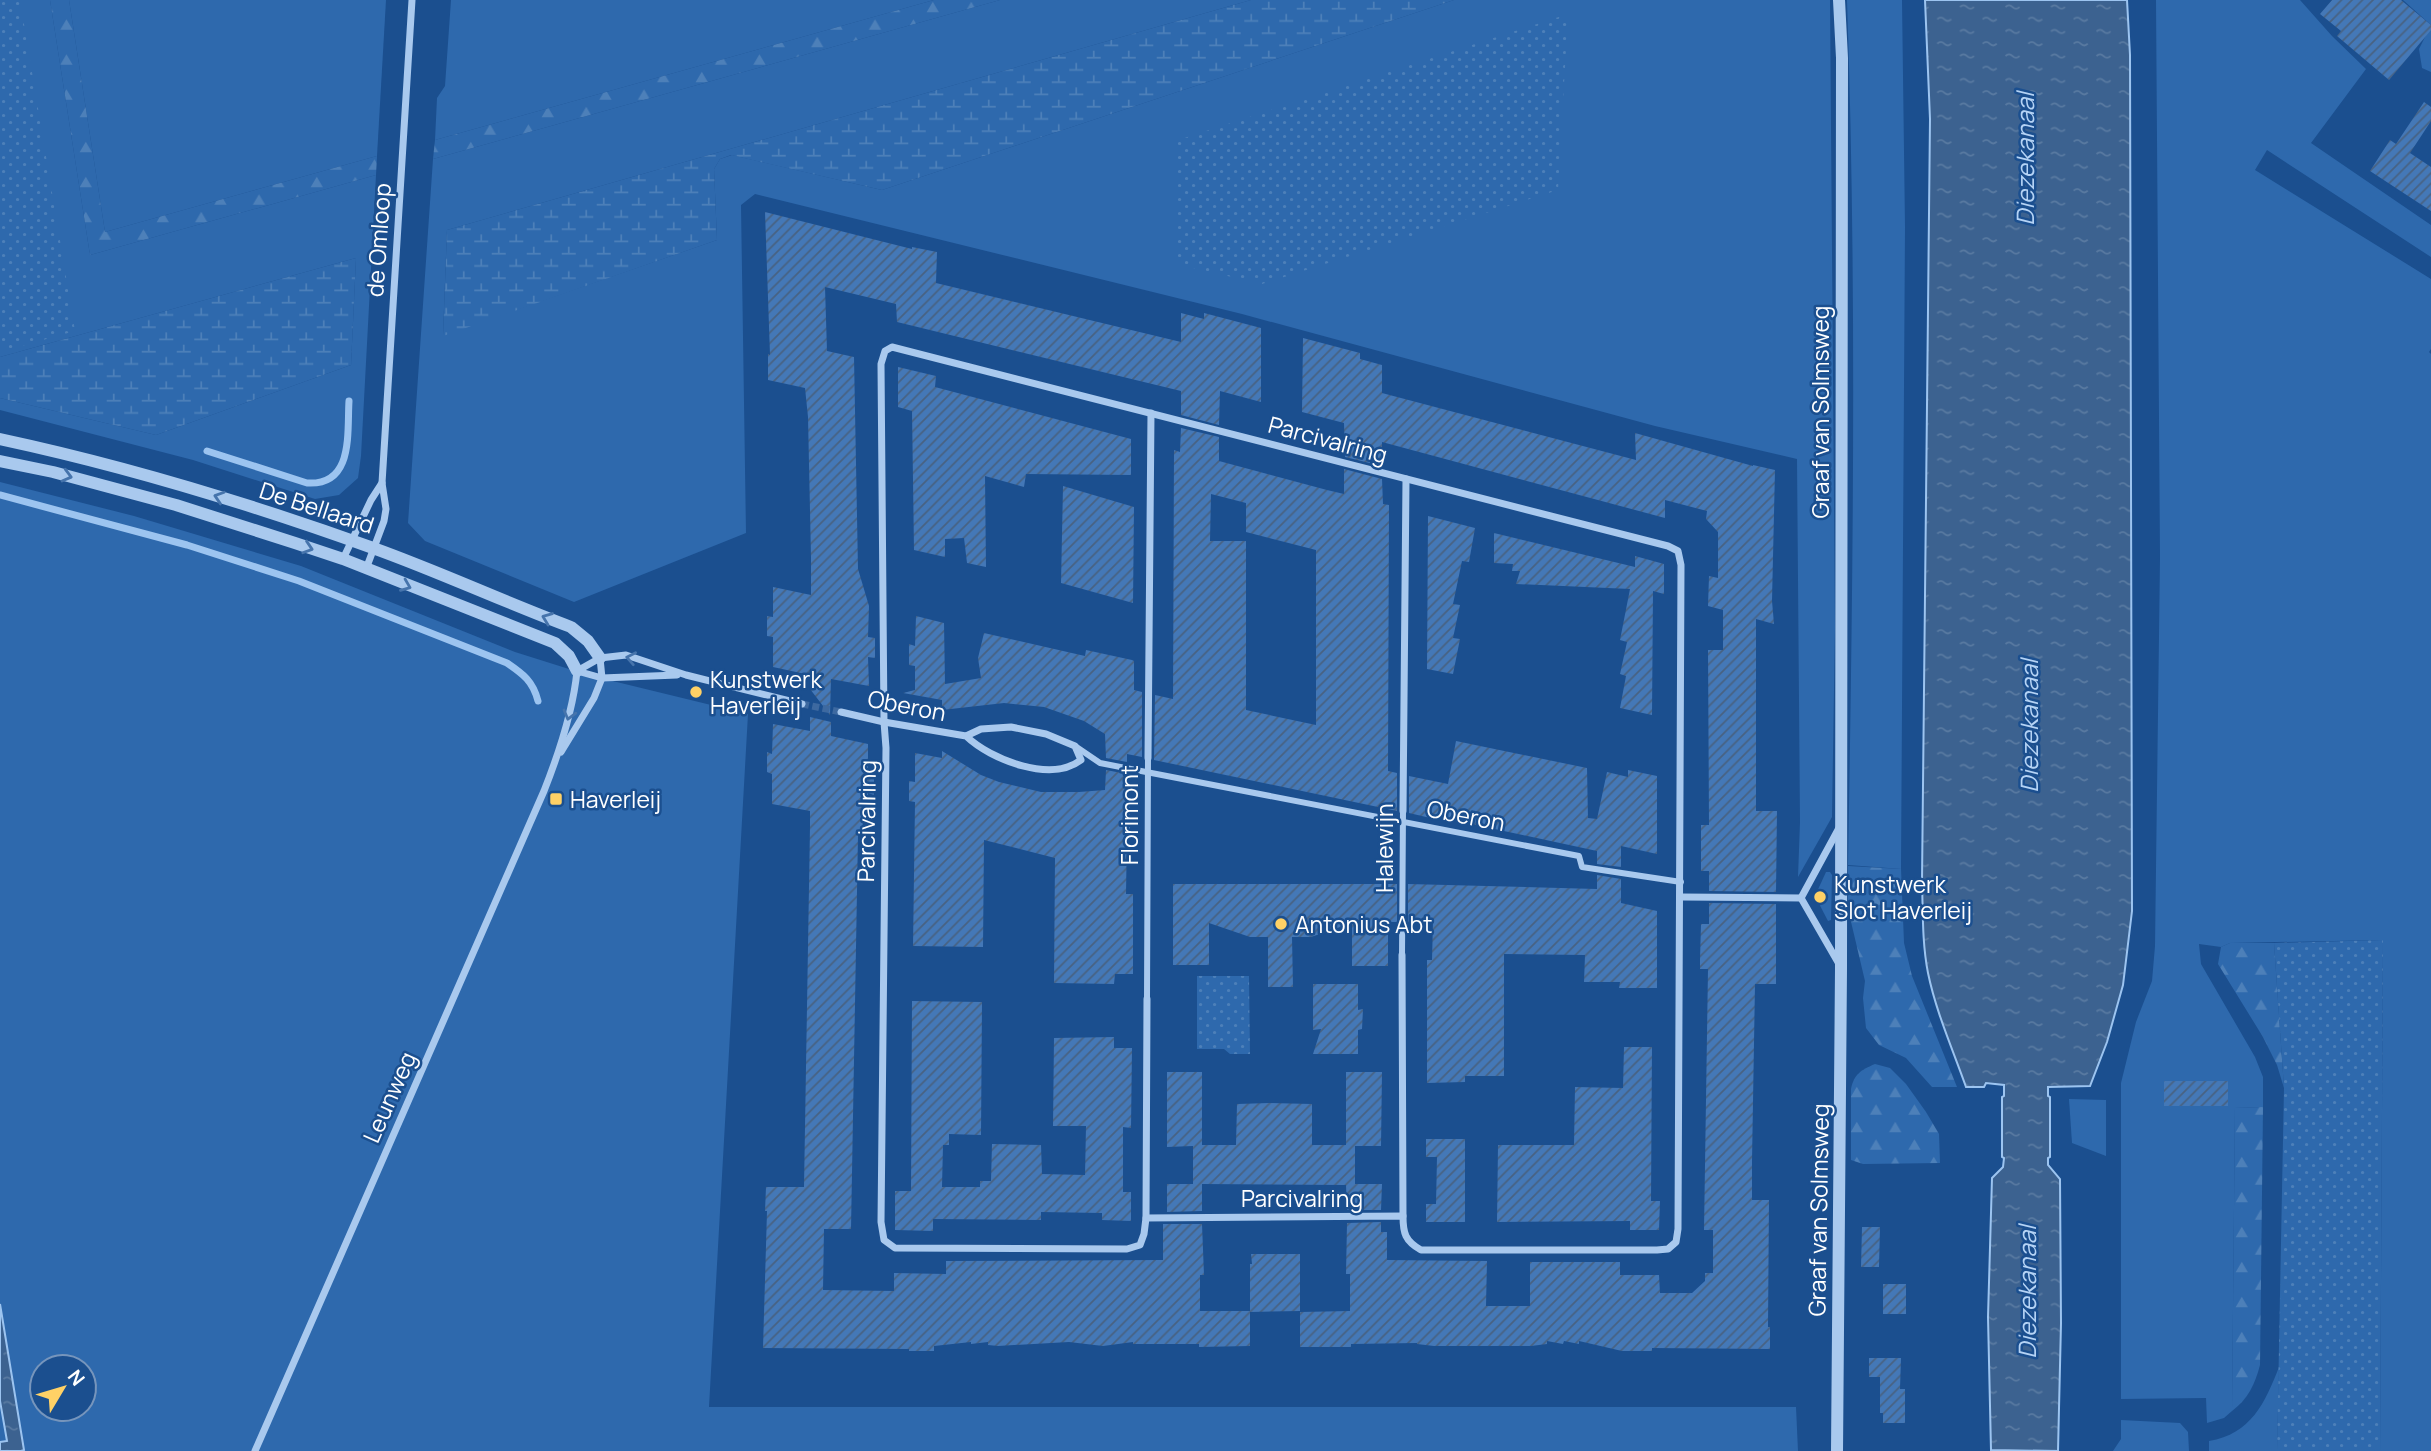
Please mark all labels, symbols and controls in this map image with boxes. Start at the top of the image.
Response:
water label: Diezekanaal [2008,89,2041,226]
street label: de Omloop [358,182,398,298]
street label: Graaf van Solmsweg [1804,306,1836,518]
street label: Parcivalring [1265,408,1391,470]
one-way arrow [60,468,72,482]
street label: De Bellaard [255,473,379,541]
one-way arrow [213,491,226,505]
one-way arrow [302,539,314,554]
one-way arrow [399,577,411,591]
one-way arrow [542,612,554,626]
one-way arrow [625,651,637,666]
water label: Diezekanaal [2012,656,2045,793]
place label: Kunstwerk Haverleij [710,663,822,721]
street label: Oberon [865,682,949,728]
marker: Kunstwerk Haverleij [688,684,704,700]
one-way arrow [563,709,577,721]
street label: Parcivalring [849,760,883,882]
street label: Florimont [1113,765,1145,865]
place label: Haverleij [570,783,661,815]
marker: Haverleij [548,791,564,807]
street label: Oberon [1424,792,1508,838]
street label: Halewijn [1368,803,1400,893]
place label: Kunstwerk Slot Haverleij [1834,868,1972,926]
marker: Kunstwerk Slot Haverleij [1812,889,1828,905]
place label: Antonius Abt [1295,908,1432,940]
marker: Antonius Abt [1273,916,1289,932]
street label: Leunweg [355,1046,423,1148]
street label: Graaf van Solmsweg [1800,1103,1836,1317]
street label: Parcivalring [1241,1182,1363,1214]
water label: Diezekanaal [2010,1222,2043,1359]
north arrow [28,1353,98,1423]
text: N [62,1364,91,1391]

